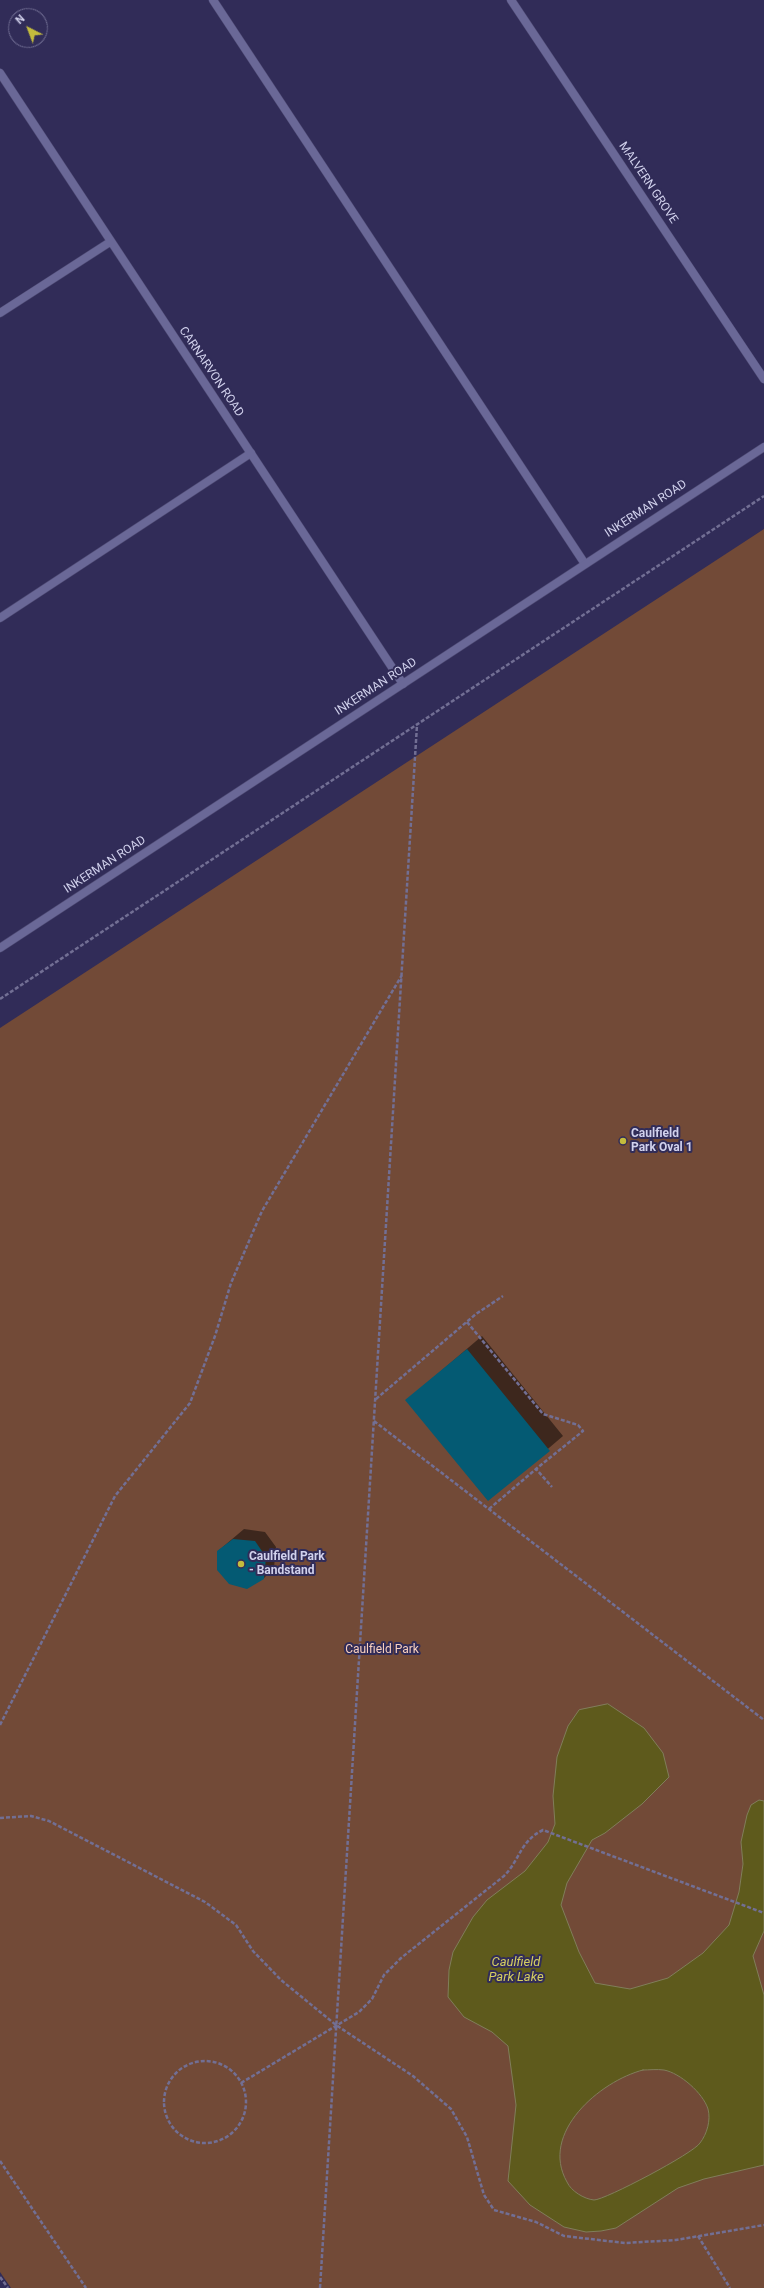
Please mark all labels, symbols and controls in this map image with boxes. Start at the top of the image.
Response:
north arrow [8,8,48,48]
text: N [13,12,28,27]
street label: MALVERN GROVE [615,139,681,227]
street label: CARNARVON ROAD [176,324,246,420]
street label: INKERMAN ROAD [602,477,690,541]
street label: INKERMAN ROAD [332,655,420,719]
street label: INKERMAN ROAD [61,833,149,897]
place label: Caulfield Park Oval 1 [631,1127,693,1155]
marker: Caulfield Park Oval 1 [618,1136,628,1146]
place label: Caulfield Park - Bandstand [249,1550,325,1578]
marker: Caulfield Park - Bandstand [236,1559,246,1569]
park label: Caulfield Park [345,1643,419,1657]
water label: Caulfield Park Lake [488,1955,544,1986]

